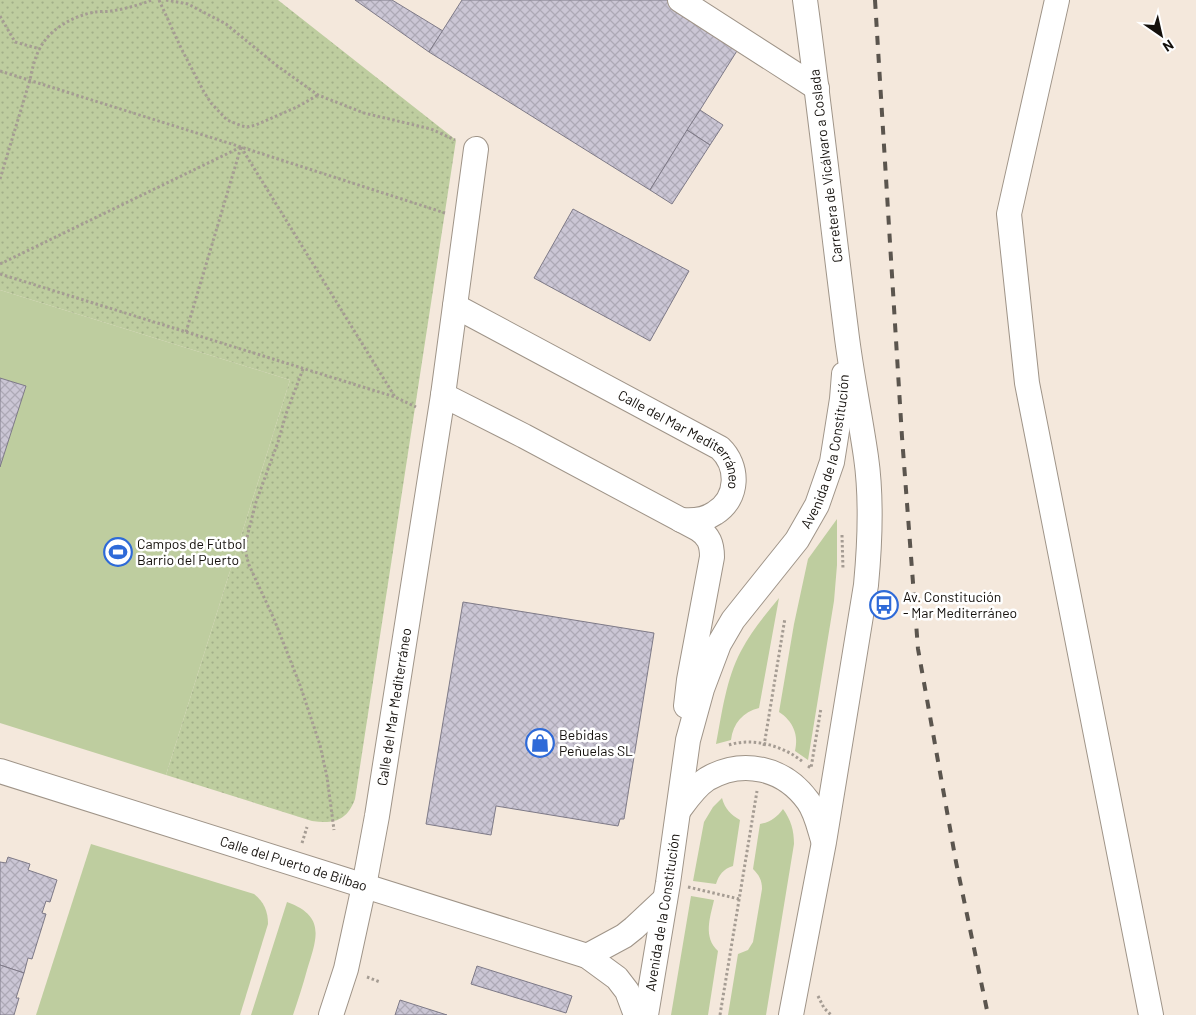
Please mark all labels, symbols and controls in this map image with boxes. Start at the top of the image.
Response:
north arrow [1136,10,1186,60]
text: N [1160,37,1177,56]
street label: Carretera de Vicálvaro a Coslada [805,68,846,264]
street label: Avenida de la Constitución [797,374,852,531]
street label: Calle del Mar Mediterráneo [615,386,743,491]
place label: Campos de Fútbol Barrio del Puerto [137,535,246,568]
sports icon: Campos de Fútbol Barrio del Puerto [103,537,133,567]
place label: Av. Constitución - Mar Mediterráneo [903,588,1017,621]
bus stop icon: Av. Constitución - Mar Mediterráneo [869,590,899,620]
street label: Calle del Mar Mediterráneo [373,627,414,787]
place label: Bebidas Peñuelas SL [559,726,633,759]
shop icon: Bebidas Peñuelas SL [525,728,555,758]
street label: Calle del Puerto de Bilbao [218,832,370,894]
street label: Avenida de la Constitución [641,832,683,992]

